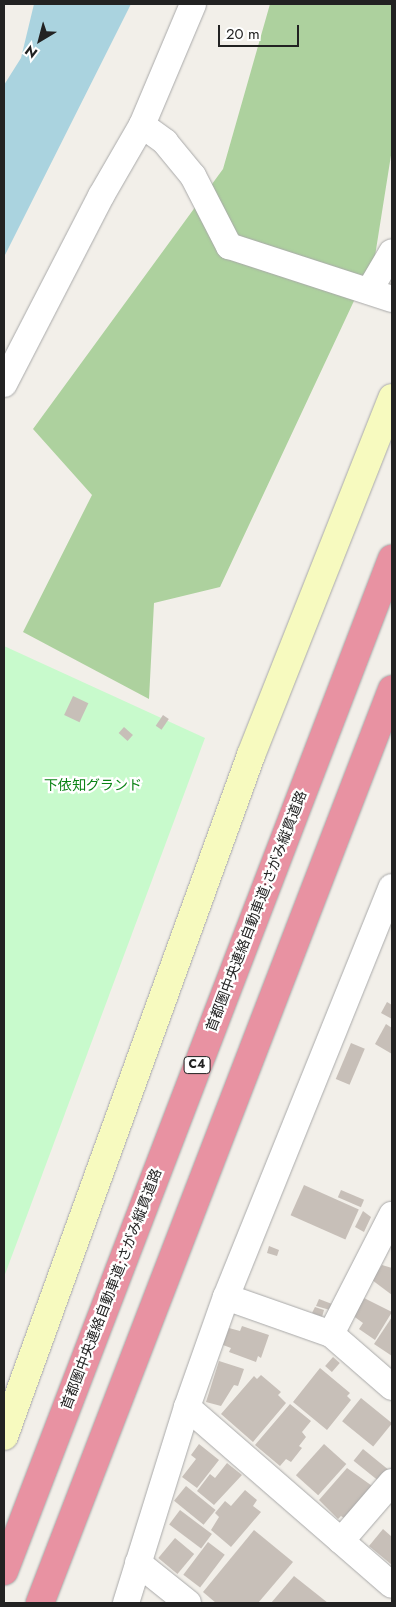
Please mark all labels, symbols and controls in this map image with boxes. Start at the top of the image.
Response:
north arrow [15,15,65,65]
scale bar [221,15,302,47]
text: 20 m [226,23,260,45]
text: N [21,41,41,63]
park label: 下依知グランド [44,777,142,793]
street label: 首都圏中央連絡自動車道;さがみ縦貫道路 [202,788,310,1034]
road number: C4 [183,1056,211,1074]
street label: 首都圏中央連絡自動車道;さがみ縦貫道路 [57,1166,165,1412]

